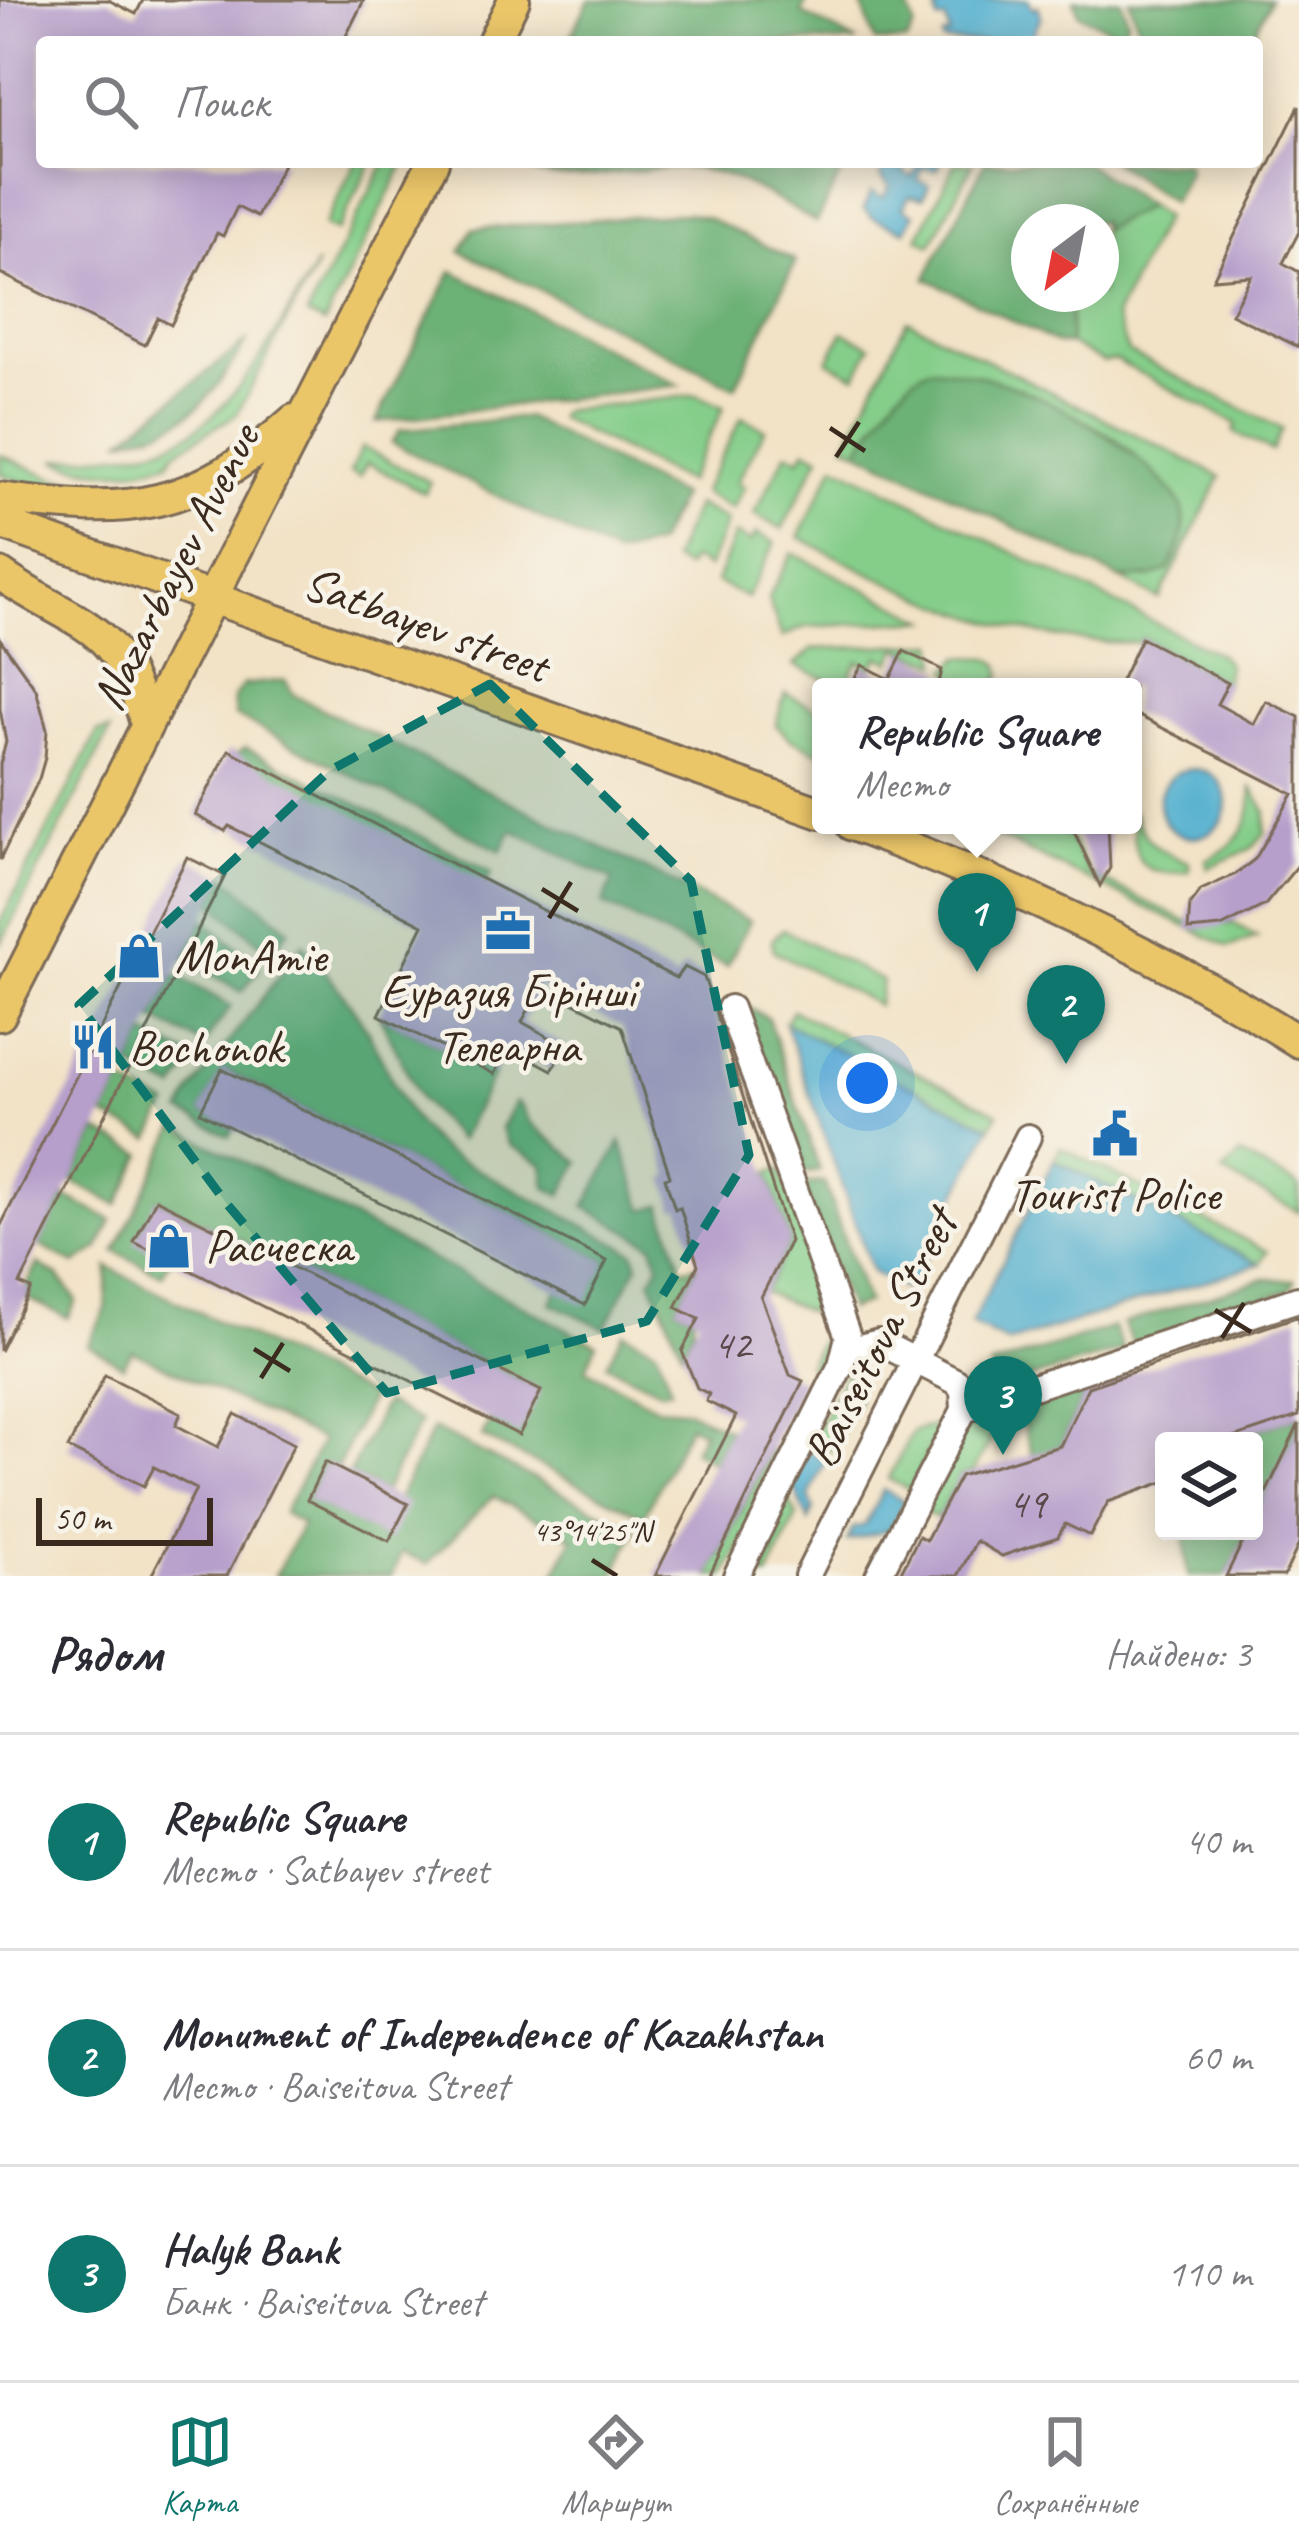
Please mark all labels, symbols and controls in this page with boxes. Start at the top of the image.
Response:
search box [36,36,1263,168]
icon: search [78,69,144,135]
text: Поиск [174,74,269,131]
north arrow [1011,204,1119,312]
street label: Nazarbayev Avenue [77,411,274,720]
street label: Satbayev street [295,552,560,697]
popup [812,678,1142,834]
text: Republic Square [856,703,1098,760]
text: Место [856,760,948,809]
pin: 1 [938,873,1016,972]
office icon: Еуразия Бірінші Телеарна [483,906,533,956]
place label: MonAmie [175,926,330,986]
shop icon: MonAmie [114,931,164,981]
place label: Еуразия Бірінші Телеарна [381,961,640,1076]
pin: 2 [1027,965,1105,1064]
place label: Bochonok [129,1017,286,1077]
restaurant icon: Bochonok [68,1022,118,1072]
your location [837,1053,897,1113]
public building icon: Tourist Police [1090,1109,1140,1159]
place label: Tourist Police [1010,1164,1223,1224]
street label: Baiseitova Street [790,1194,973,1477]
place label: Расческа [205,1216,356,1276]
shop icon: Расческа [144,1221,194,1271]
house number: 42 [713,1318,754,1371]
pin: 3 [964,1356,1042,1455]
map controls [1155,1432,1263,1540]
button: layers [1155,1432,1263,1540]
house number: 49 [1008,1477,1049,1530]
scale bar [36,1492,213,1545]
text: 50 m [54,1498,110,1540]
text: 43°14'25"N [533,1512,656,1550]
text: Рядом [48,1622,162,1686]
text: Найдено: 3 [1106,1630,1251,1679]
text: Republic Square [162,1789,404,1846]
text: 1 [78,1817,96,1866]
text: 40 m [1185,1817,1251,1866]
text: Место · Satbayev street [162,1846,488,1895]
text: Monument of Independence of Kazakhstan [162,2005,823,2062]
text: 2 [78,2033,96,2082]
text: 60 m [1185,2033,1251,2082]
text: Место · Baiseitova Street [162,2062,508,2111]
text: Halyk Bank [162,2221,338,2278]
text: 3 [78,2249,96,2298]
text: 110 m [1167,2249,1251,2298]
text: Банк · Baiseitova Street [162,2278,483,2327]
tab: Карта [162,2409,237,2523]
tab: Маршрут [561,2409,670,2523]
tab: Сохранённые [994,2409,1137,2523]

